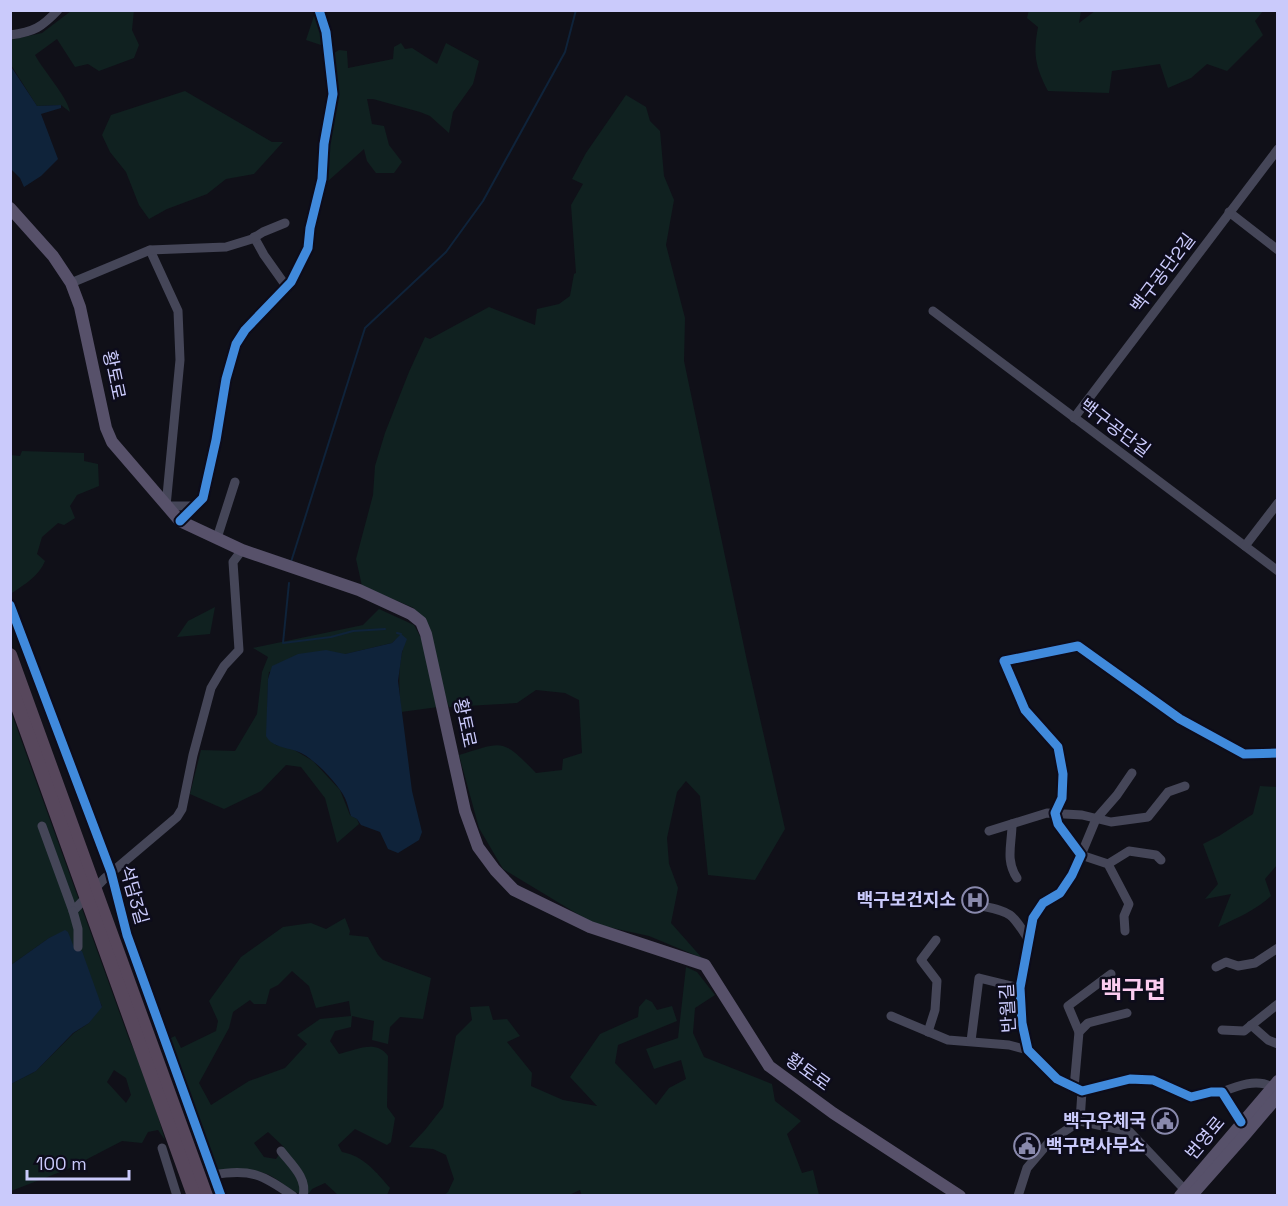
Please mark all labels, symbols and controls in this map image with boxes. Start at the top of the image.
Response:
street label: 백구공단2길 [1125,228,1200,317]
street label: 황토로 [98,348,131,402]
street label: 백구공단길 [1075,393,1155,462]
street label: 황토로 [449,696,482,750]
street label: 석담3길 [115,863,154,927]
hospital icon: 백구보건지소 [960,885,990,915]
place label: 백구보건지소 [857,888,956,911]
district label: 백구면 [1100,974,1166,1005]
street label: 반월길 [995,983,1020,1033]
street label: 황토로 [781,1048,835,1096]
public building icon: 백구우체국 [1150,1106,1180,1136]
place label: 백구우체국 [1063,1109,1146,1132]
street label: 번영로 [1180,1111,1229,1164]
public building icon: 백구면사무소 [1012,1131,1042,1161]
place label: 백구면사무소 [1046,1134,1145,1157]
scale bar [27,1143,129,1181]
text: 100 m [36,1152,87,1175]

